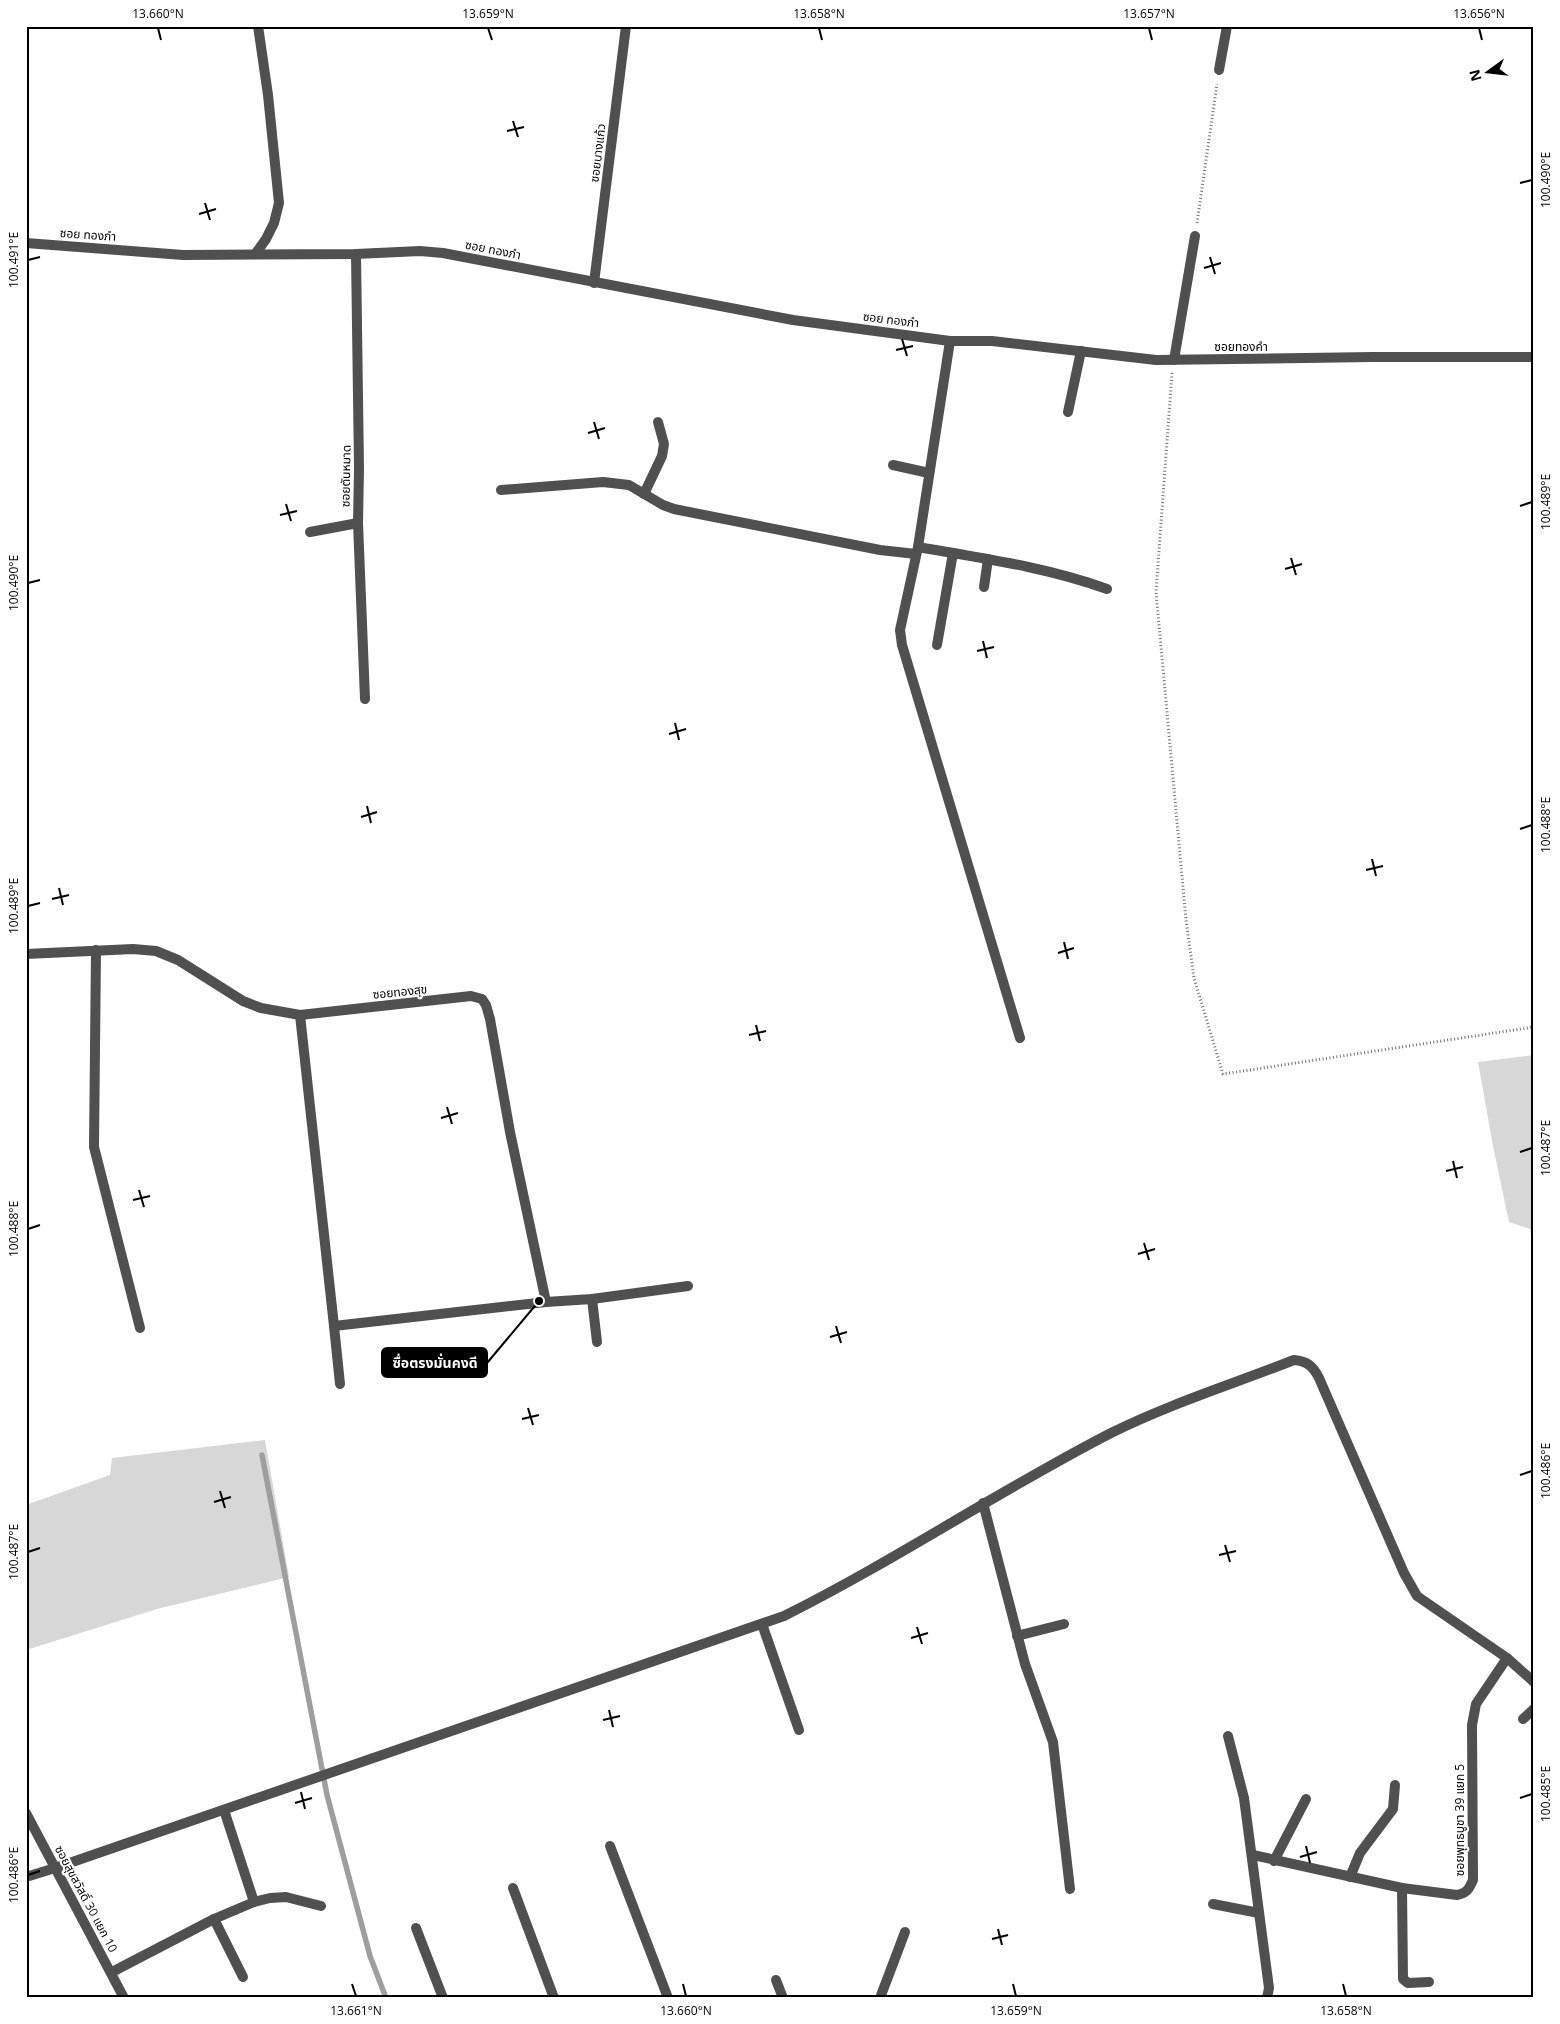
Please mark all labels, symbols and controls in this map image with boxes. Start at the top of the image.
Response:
text: 13.660°N [132,5,184,22]
text: 13.659°N [462,5,514,22]
text: 13.658°N [793,5,845,22]
text: 13.657°N [1123,5,1175,22]
text: 13.656°N [1453,5,1505,22]
north arrow [1462,48,1512,98]
text: N [1464,68,1486,83]
street label: ซอยบางแก้ว [585,122,610,183]
text: 100.490°E [1537,152,1554,208]
street label: ซอย ทองภํา [59,224,117,245]
text: 100.491°E [5,232,22,288]
street label: ซอย ทองภํา [464,236,522,263]
street label: ซอย ทองภํา [862,308,920,331]
street label: ซอยทองคำ [1214,338,1268,355]
street label: ซอยตันหมาด [336,445,355,507]
text: 100.489°E [1537,474,1554,530]
text: 100.490°E [5,555,22,611]
text: 100.488°E [1537,797,1554,853]
text: 100.489°E [5,878,22,934]
street label: ซอยทองสุข [372,980,428,1003]
text: 100.487°E [1537,1120,1554,1176]
text: 100.488°E [5,1201,22,1257]
callout: ซื่อตรงมั่นคงดี [382,1348,487,1377]
text: ซื่อตรงมั่นคงดี [392,1353,478,1372]
text: 100.486°E [1537,1443,1554,1499]
text: 100.487°E [5,1524,22,1580]
street label: ซอยพุทธบูชา 39 แยก 5 [1451,1764,1468,1876]
text: 100.485°E [1537,1766,1554,1822]
street label: ซอยสุขสวัสดิ์ 30 แยก 10 [51,1842,122,1955]
text: 100.486°E [5,1847,22,1903]
text: 13.661°N [330,2002,382,2019]
text: 13.660°N [660,2002,712,2019]
text: 13.659°N [990,2002,1042,2019]
text: 13.658°N [1320,2002,1372,2019]

